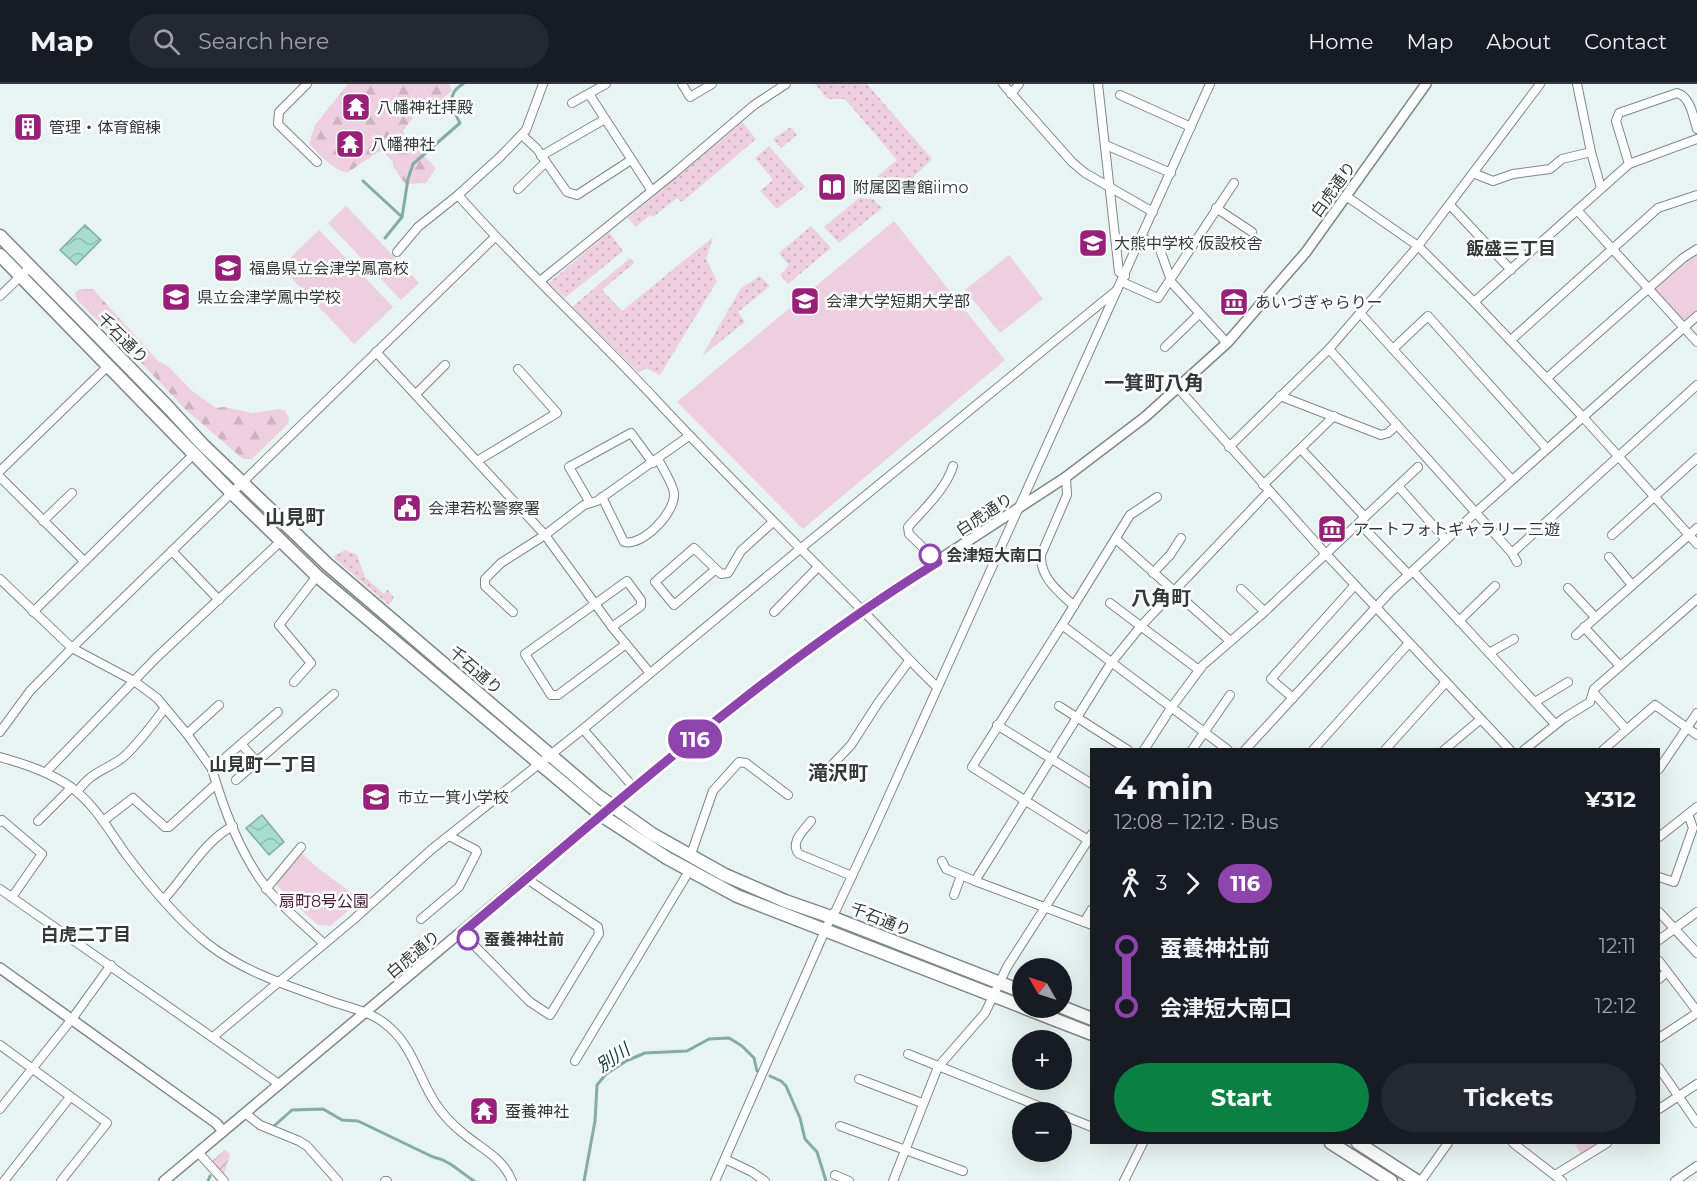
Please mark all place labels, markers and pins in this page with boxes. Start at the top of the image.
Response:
temple icon: 八幡神社拝殿 [340,91,372,123]
place label: 八幡神社拝殿 [377,98,473,117]
building icon: 管理・体育館棟 [12,111,44,143]
place label: 管理・体育館棟 [49,118,161,137]
temple icon: 八幡神社 [334,128,366,160]
place label: 八幡神社 [371,135,435,154]
library icon: 附属図書館iimo [816,171,848,203]
place label: 附属図書館iimo [853,178,969,197]
school or university icon: 大熊中学校 仮設校舎 [1077,227,1109,259]
place label: 大熊中学校 仮設校舎 [1114,234,1262,253]
school or university icon: 福島県立会津学鳳高校 [212,252,244,284]
place label: 福島県立会津学鳳高校 [249,259,409,278]
school or university icon: 県立会津学鳳中学校 [160,281,192,313]
school or university icon: 会津大学短期大学部 [789,285,821,317]
museum icon: あいづぎゃらりー [1218,286,1250,318]
place label: 県立会津学鳳中学校 [197,288,341,307]
place label: 会津大学短期大学部 [826,292,970,311]
place label: あいづぎゃらりー [1255,293,1383,312]
public building icon: 会津若松警察署 [391,492,423,524]
place label: 会津若松警察署 [428,499,540,518]
museum icon: アートフォトギャラリー三遊 [1316,513,1348,545]
place label: アートフォトギャラリー三遊 [1353,520,1560,539]
marker: 会津短大南口 [919,544,941,566]
place label: 会津短大南口 [946,546,1042,565]
school or university icon: 市立一箕小学校 [360,781,392,813]
place label: 市立一箕小学校 [397,788,509,807]
marker: 蚕養神社前 [457,928,479,950]
place label: 蚕養神社前 [484,930,564,949]
temple icon: 蚕養神社 [468,1095,500,1127]
place label: 蚕養神社 [505,1102,569,1121]

